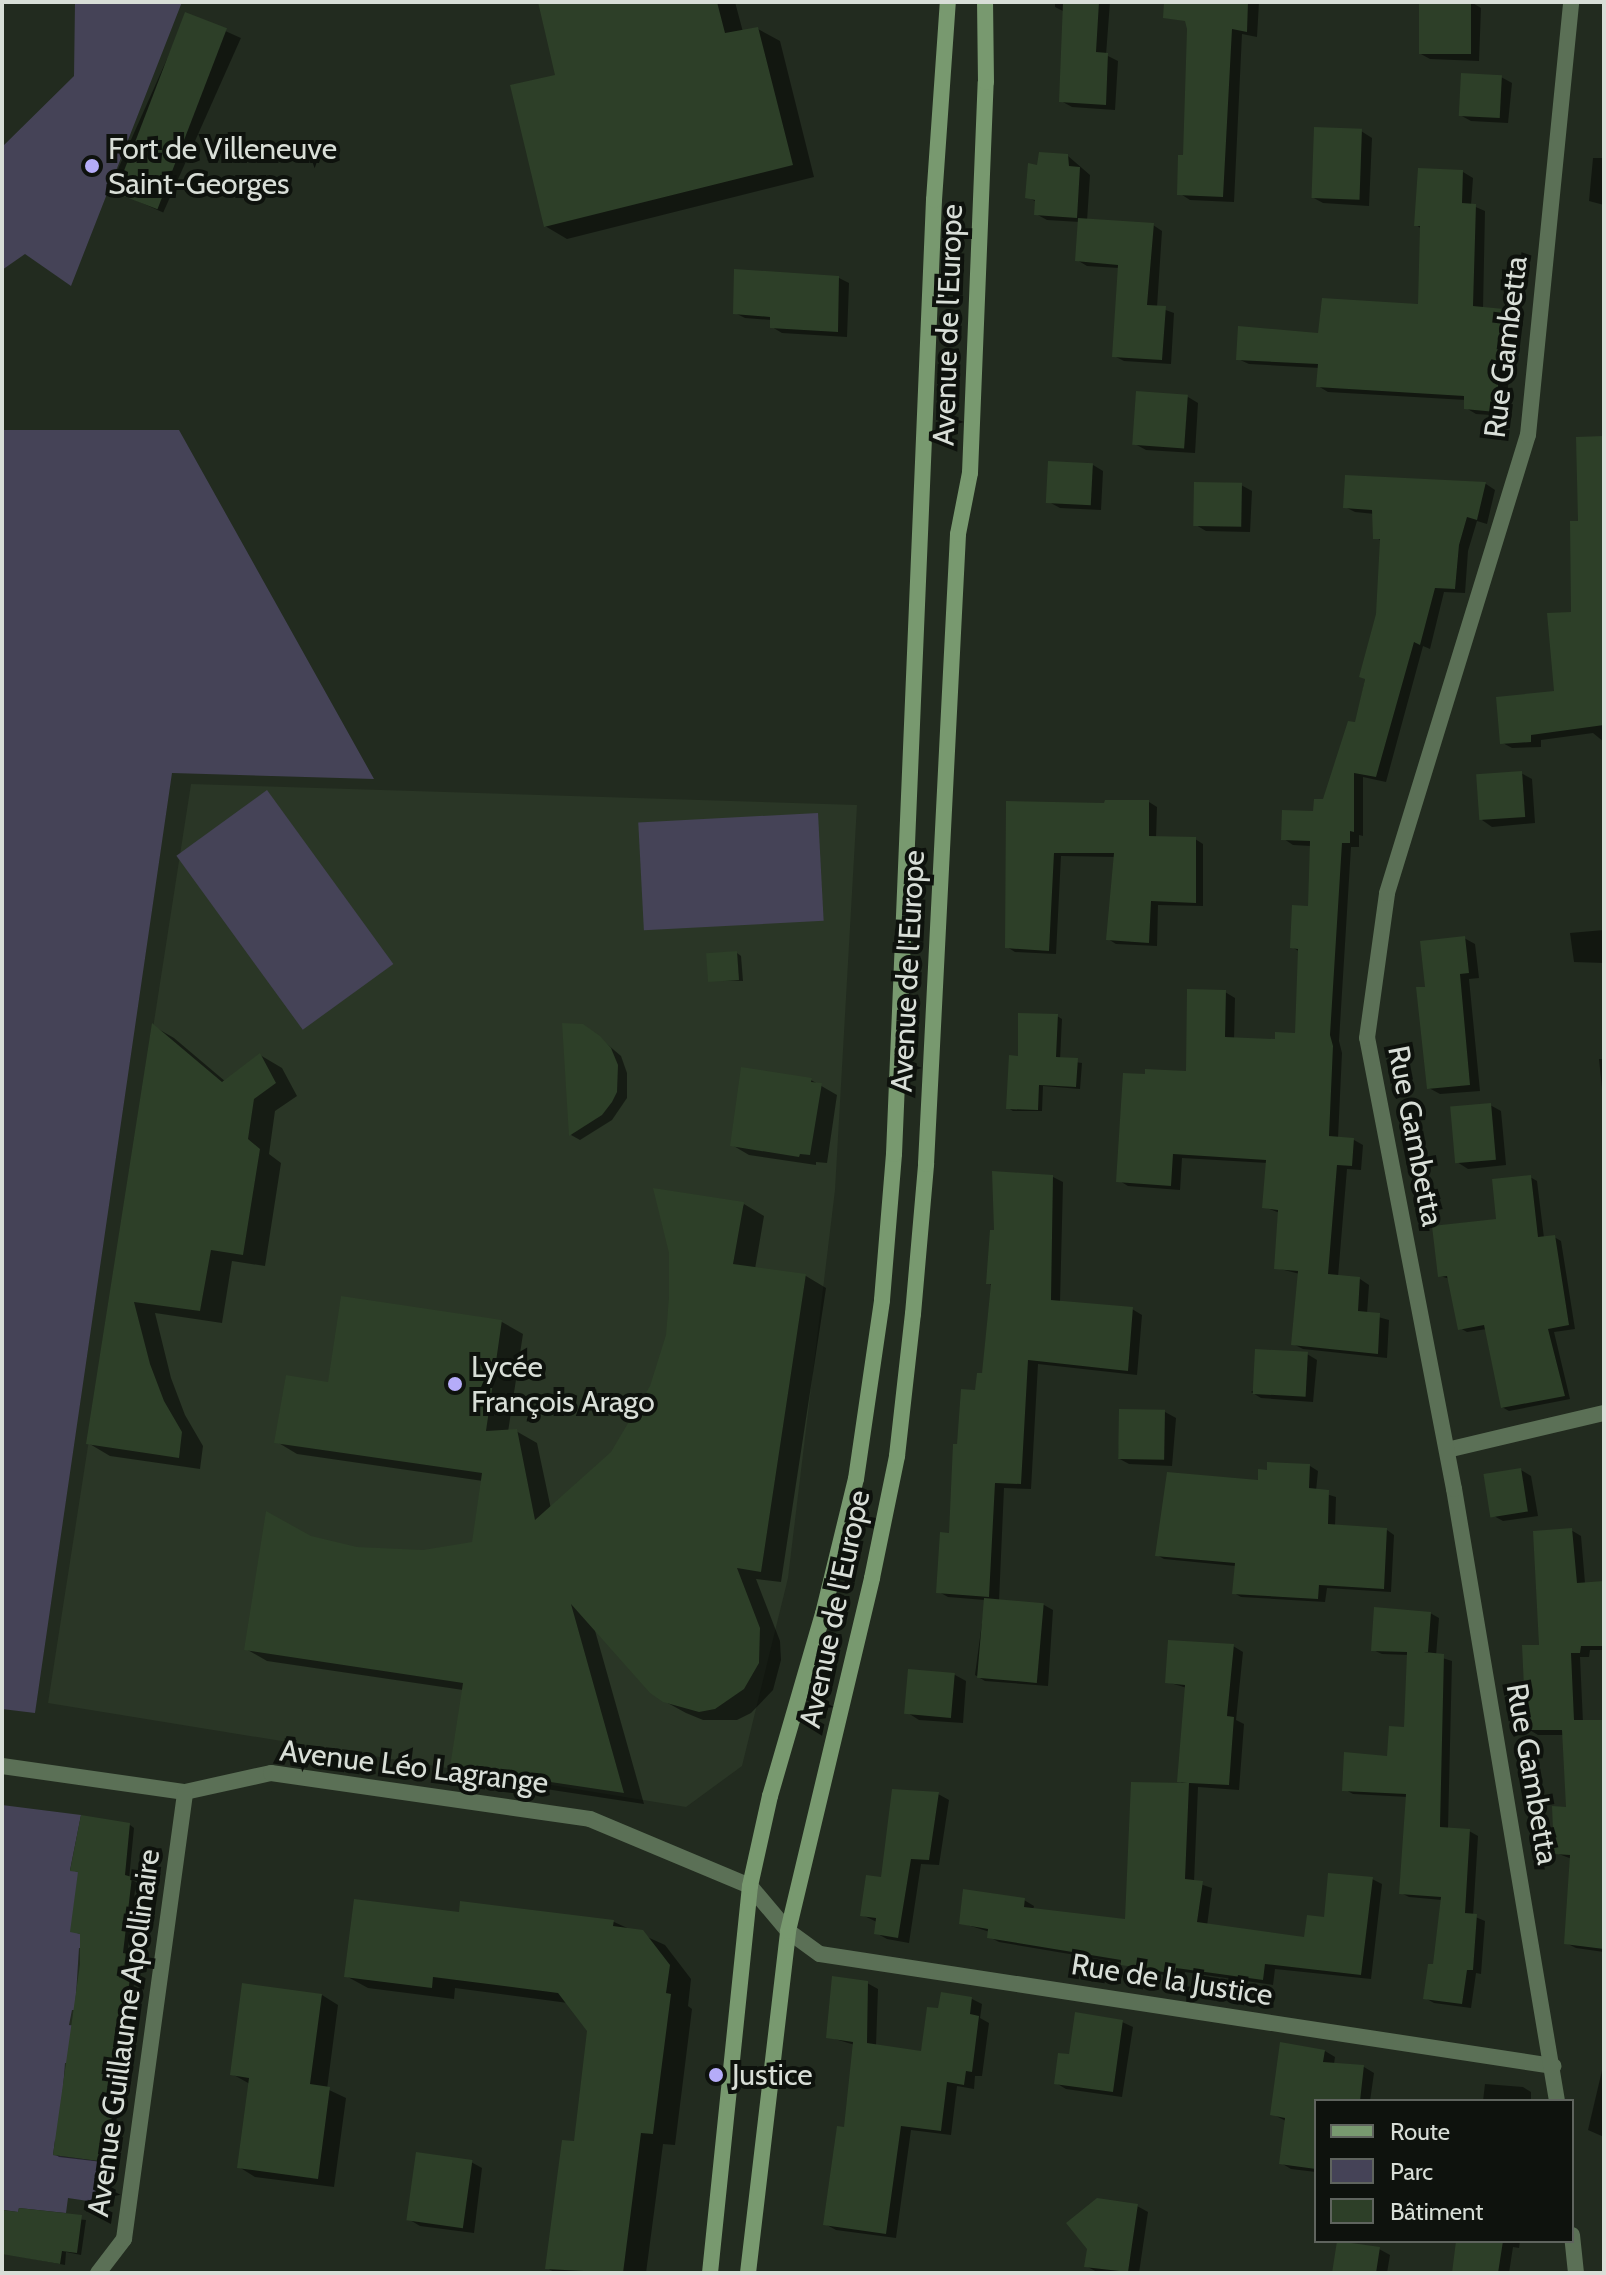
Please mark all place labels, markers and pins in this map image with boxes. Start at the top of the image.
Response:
place label: Fort de Villeneuve Saint-Georges [108,131,337,202]
marker: Fort de Villeneuve Saint-Georges [83,157,101,175]
place label: Lycée François Arago [471,1349,655,1420]
marker: Lycée François Arago [446,1375,464,1393]
place label: Justice [732,2057,813,2093]
marker: Justice [707,2066,725,2084]

